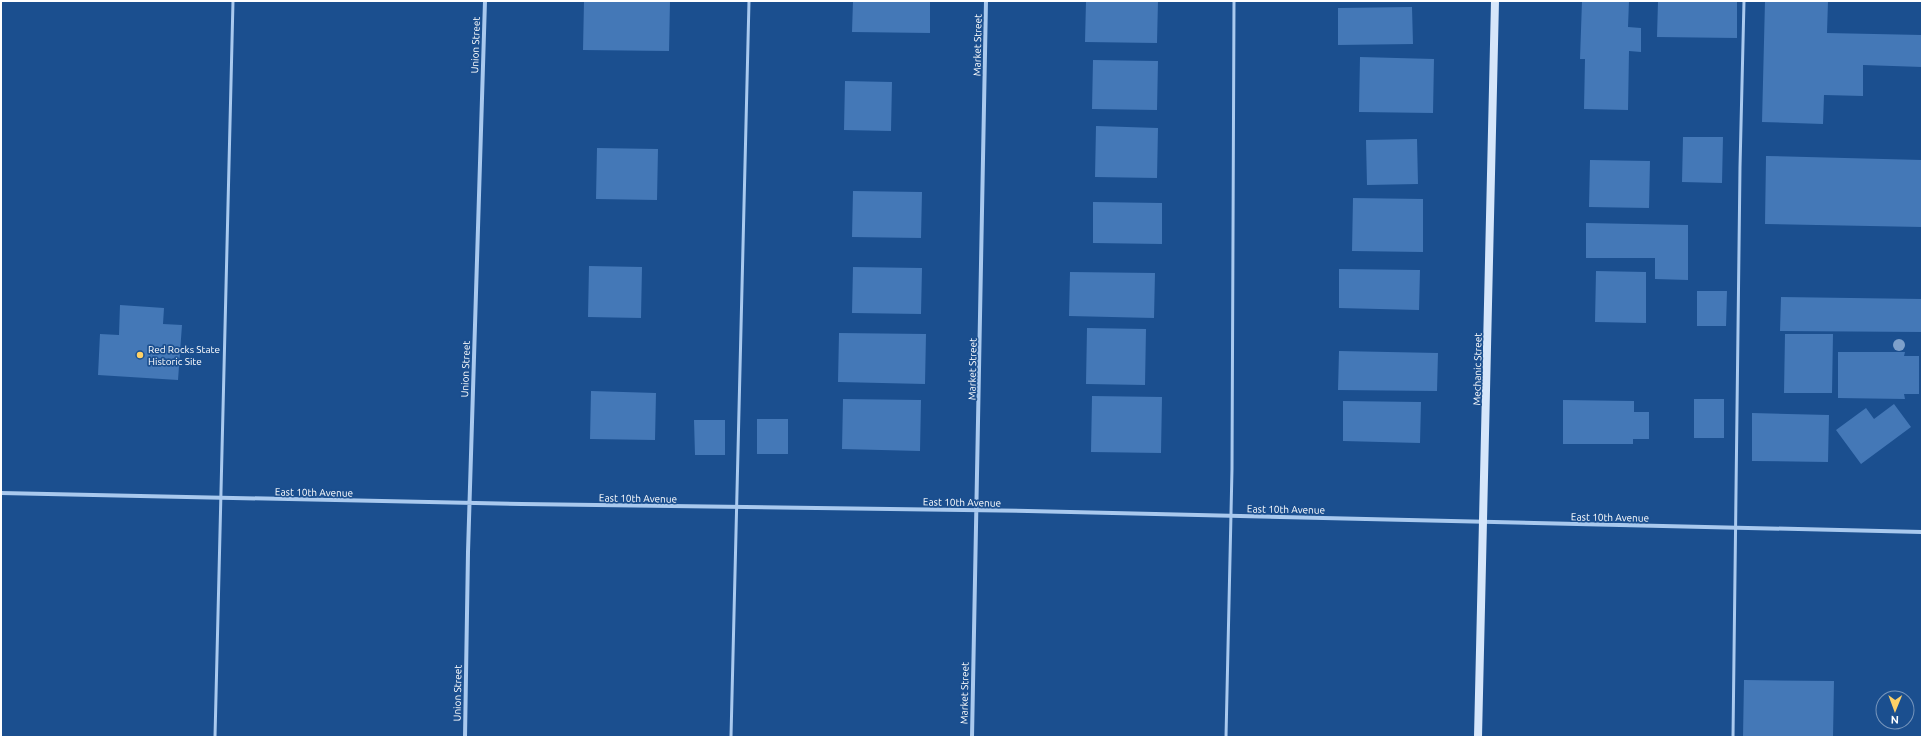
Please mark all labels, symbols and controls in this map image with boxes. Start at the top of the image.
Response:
street label: Market Street [971,14,984,76]
street label: Union Street [469,16,482,74]
street label: Mechanic Street [1471,332,1484,405]
street label: Market Street [966,338,979,400]
street label: Union Street [459,340,472,398]
place label: Red Rocks State Historic Site [148,344,220,367]
marker: Red Rocks State Historic Site [135,350,145,360]
street label: East 10th Avenue [275,486,353,499]
street label: East 10th Avenue [599,492,677,505]
street label: East 10th Avenue [923,496,1001,509]
street label: East 10th Avenue [1247,503,1325,516]
street label: East 10th Avenue [1571,511,1649,524]
street label: Market Street [958,662,971,724]
street label: Union Street [452,664,463,721]
north arrow [1875,690,1915,730]
text: N [1891,714,1899,726]

